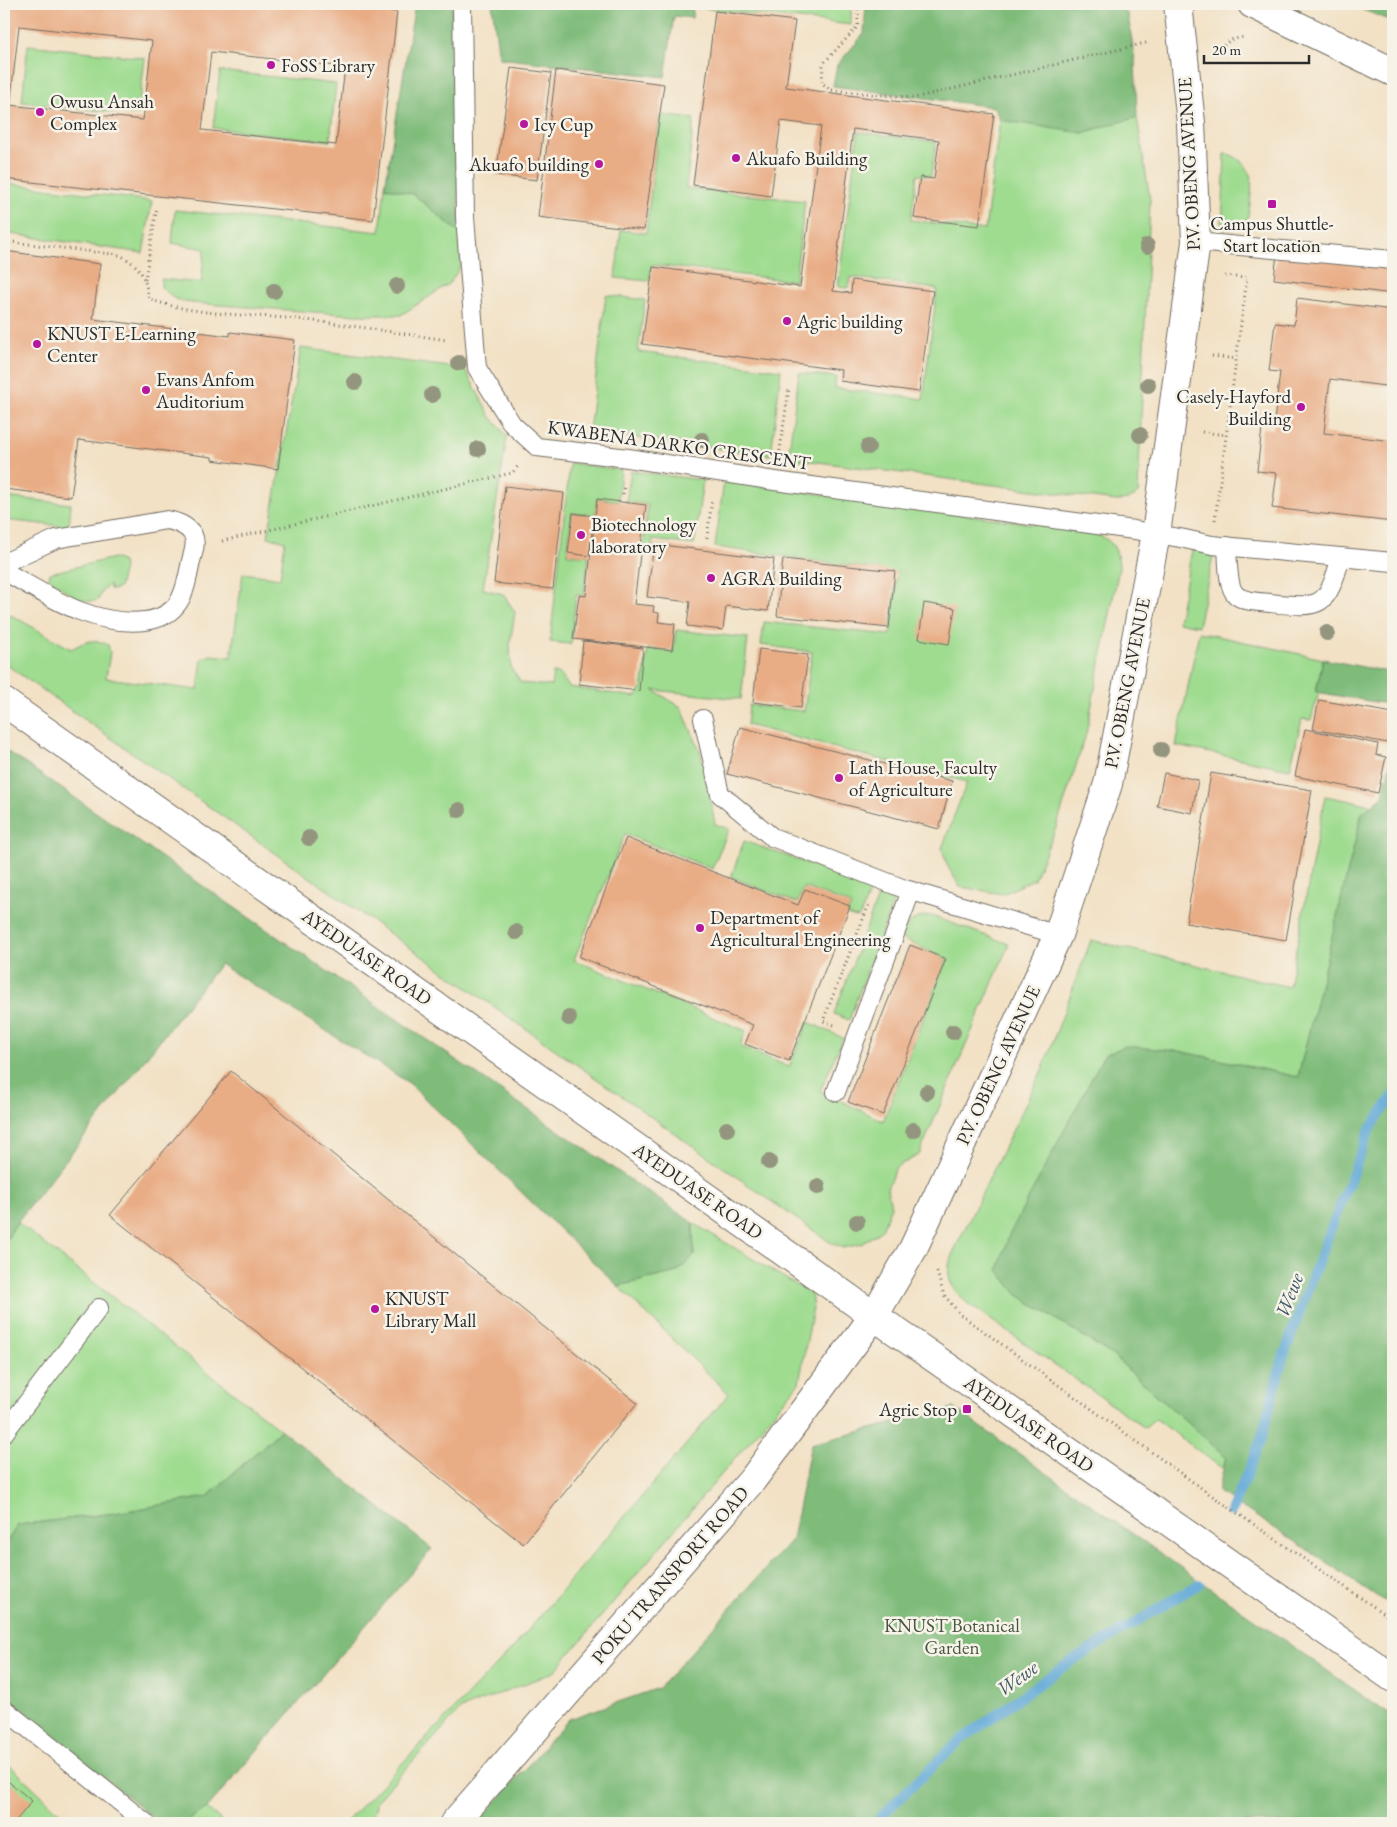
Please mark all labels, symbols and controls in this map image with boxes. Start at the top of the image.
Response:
scale bar [1204,32,1310,64]
text: 20 m [1212,40,1241,59]
place label: FoSS Library [281,53,376,78]
marker: FoSS Library [265,59,277,71]
street label: P.V. OBENG AVENUE [1172,76,1206,251]
place label: Owusu Ansah Complex [50,89,154,136]
marker: Owusu Ansah Complex [34,106,46,118]
place label: Icy Cup [534,112,593,137]
marker: Icy Cup [518,118,530,130]
place label: Akuafo Building [745,146,868,171]
place label: Akuafo building [468,152,590,177]
marker: Akuafo Building [730,152,742,164]
marker: Akuafo building [593,158,605,170]
marker: Campus Shuttle- Start location [1266,198,1278,210]
place label: Campus Shuttle- Start location [1210,211,1334,258]
place label: Agric building [796,309,903,334]
marker: Agric building [781,315,793,327]
place label: KNUST E-Learning Center [47,321,196,368]
marker: KNUST E-Learning Center [31,338,43,350]
place label: Evans Anfom Auditorium [155,367,255,414]
marker: Evans Anfom Auditorium [140,384,152,396]
place label: Casely-Hayford Building [1176,384,1292,431]
marker: Casely-Hayford Building [1295,401,1307,413]
street label: KWABENA DARKO CRESCENT [546,414,812,476]
place label: Biotechnology laboratory [591,512,697,559]
marker: Biotechnology laboratory [575,529,587,541]
place label: AGRA Building [720,566,842,591]
marker: AGRA Building [705,572,717,584]
street label: P.V. OBENG AVENUE [1098,595,1156,770]
place label: Lath House, Faculty of Agriculture [849,755,998,802]
marker: Lath House, Faculty of Agriculture [833,772,845,784]
street label: AYEDUASE ROAD [296,902,437,1011]
place label: Department of Agricultural Engineering [709,905,891,952]
marker: Department of Agricultural Engineering [694,922,706,934]
street label: P.V. OBENG AVENUE [950,981,1046,1149]
street label: AYEDUASE ROAD [627,1136,768,1245]
water label: Wewe [1269,1269,1309,1321]
place label: KNUST Library Mall [385,1286,477,1333]
marker: KNUST Library Mall [369,1303,381,1315]
street label: AYEDUASE ROAD [958,1369,1099,1478]
place label: Agric Stop [878,1397,957,1422]
marker: Agric Stop [961,1403,973,1415]
street label: POKU TRANSPORT ROAD [586,1481,754,1669]
park label: KNUST Botanical Garden [884,1613,1020,1660]
water label: Wewe [991,1654,1043,1702]

